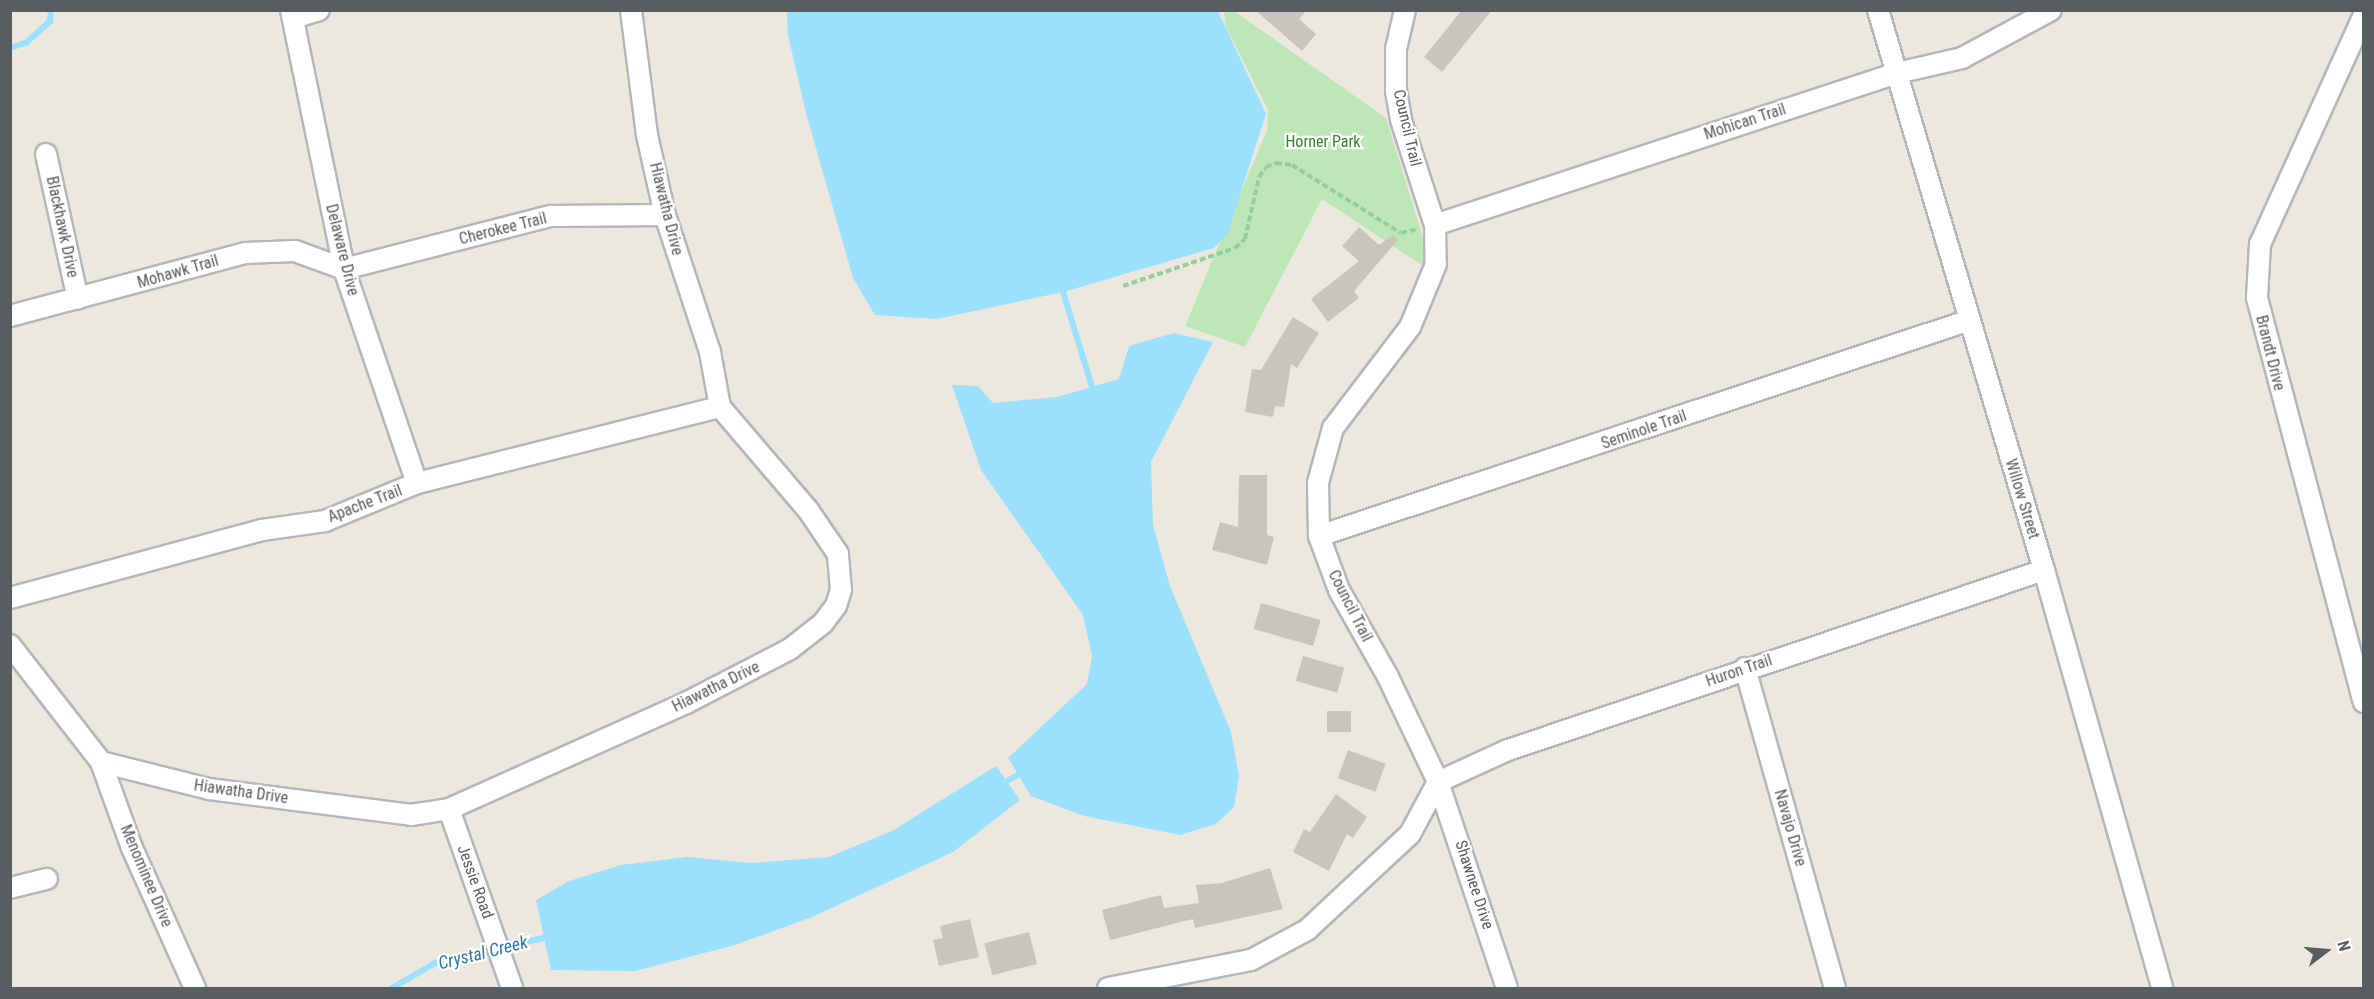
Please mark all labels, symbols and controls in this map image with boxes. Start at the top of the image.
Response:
street label: Council Trail [1389,88,1425,168]
street label: Mohican Trail [1701,100,1789,144]
park label: Horner Park [1285,132,1361,152]
street label: Hiawatha Drive [645,161,687,257]
street label: Blackhawk Drive [42,174,82,280]
street label: Delaware Drive [321,202,363,298]
street label: Cherokee Trail [457,209,549,249]
street label: Mohawk Trail [135,251,221,293]
street label: Brandt Drive [2251,313,2289,393]
street label: Seminole Trail [1599,406,1689,454]
street label: Willow Street [2001,457,2043,541]
street label: Apache Trail [325,481,405,527]
street label: Council Trail [1324,567,1376,645]
street label: Huron Trail [1703,651,1775,691]
street label: Hiawatha Drive [669,658,763,716]
street label: Hiawatha Drive [193,776,289,808]
street label: Navajo Drive [1770,787,1810,869]
street label: Menominee Drive [116,822,176,930]
street label: Shawnee Drive [1451,838,1497,932]
street label: Jessie Road [453,843,497,921]
north arrow [2296,921,2356,981]
water label: Crystal Creek [436,931,530,975]
text: N [2333,939,2354,953]

